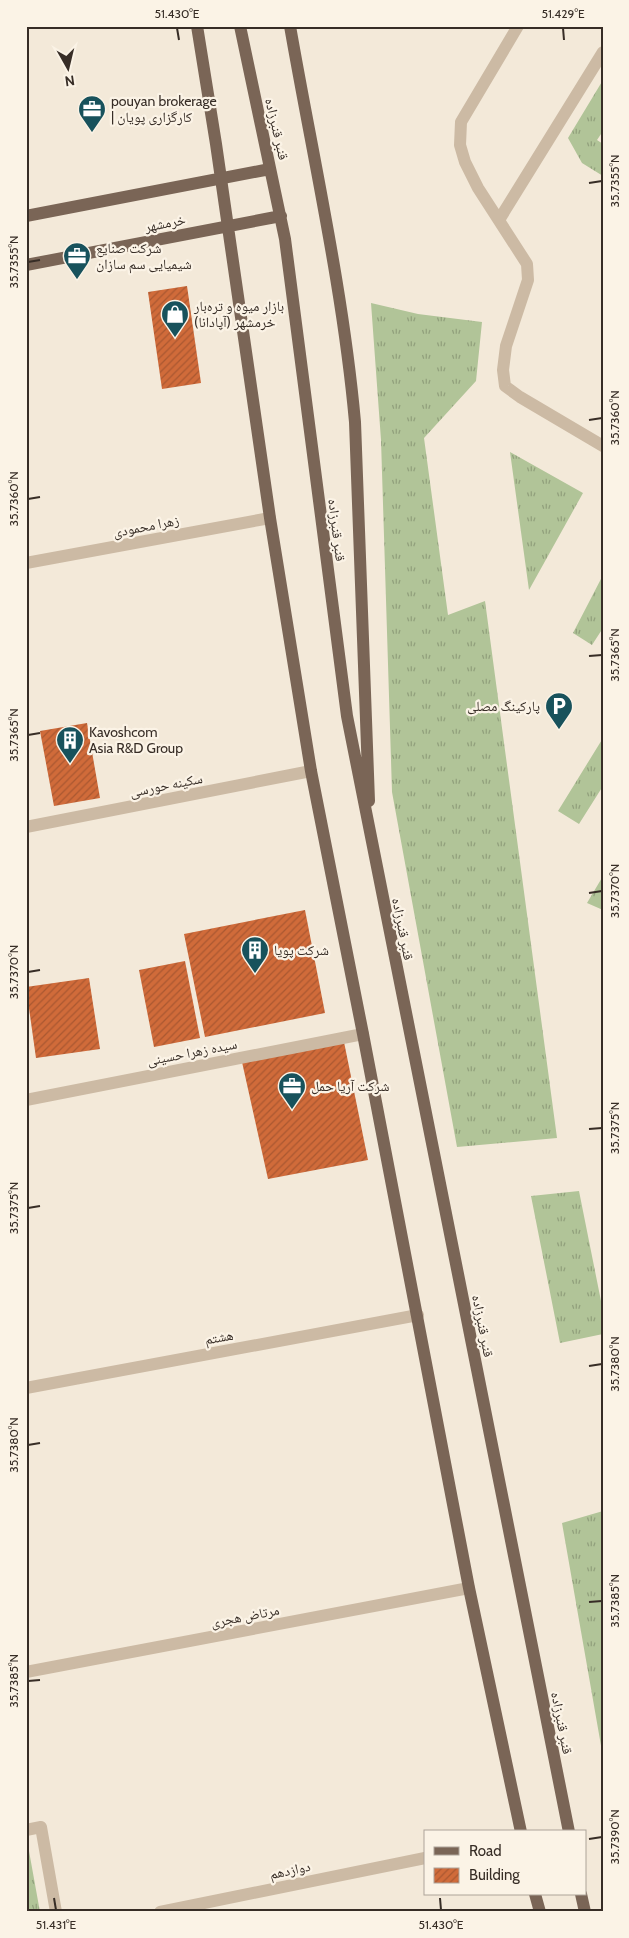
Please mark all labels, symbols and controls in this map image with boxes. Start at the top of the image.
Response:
text: 51.430°E [155,6,200,21]
text: 51.429°E [541,6,585,21]
north arrow [42,42,92,92]
text: N [64,71,76,90]
place label: pouyan brokerage | کارگزاری پویان [111,92,217,126]
office icon: pouyan brokerage | کارگزاری پویان [77,94,107,133]
street label: قنبر قنبرزاده [261,96,293,162]
text: 35.7355°N [607,155,622,207]
street label: خرمشهر [142,210,187,236]
text: 35.7355°N [6,236,21,288]
place label: شرکت صنایع شیمیایی سم سازان [96,239,192,274]
office icon: شرکت صنایع شیمیایی سم سازان [62,241,92,280]
place label: بازار میوه و تره‌بار خرمشهر (آپادانا) [193,297,284,331]
shop icon: بازار میوه و تره‌بار خرمشهر (آپادانا) [160,299,190,338]
text: 35.7360°N [607,390,622,446]
text: 35.7360°N [6,471,21,527]
street label: قنبر قنبرزاده [324,498,350,562]
street label: زهرا محمودی [111,511,181,541]
text: 35.7365°N [607,628,622,682]
parking icon: پارکینگ مصلی [544,691,574,730]
place label: پارکینگ مصلی [467,697,540,715]
text: 35.7365°N [6,708,21,762]
place label: Kavoshcom Asia R&D Group [89,723,183,757]
building icon: Kavoshcom Asia R&D Group [55,725,85,764]
street label: سکینه حورسی [128,769,204,801]
text: 35.7370°N [607,864,622,918]
street label: قنبر قنبرزاده [388,896,418,962]
building icon: شرکت پویا [240,935,270,974]
place label: شرکت پویا [274,941,329,959]
text: 35.7370°N [6,945,21,999]
street label: سیده زهرا حسینی [145,1034,239,1070]
office icon: شرکت آریا حمل [277,1071,307,1110]
place label: شرکت آریا حمل [311,1077,389,1095]
text: 35.7375°N [607,1102,622,1154]
text: 35.7375°N [6,1182,21,1234]
street label: قنبر قنبرزاده [468,1293,498,1359]
street label: هشتم [203,1326,235,1349]
text: 35.7380°N [607,1336,622,1392]
text: 35.7380°N [6,1417,21,1473]
text: 35.7385°N [607,1574,622,1628]
street label: مرتاض هجری [209,1601,281,1631]
text: 35.7385°N [6,1654,21,1708]
street label: قنبر قنبرزاده [547,1690,577,1756]
text: 35.7390°N [607,1809,622,1865]
legend [424,1830,586,1896]
text: Road [469,1842,502,1860]
street label: دوازدهم [268,1857,313,1884]
text: Building [469,1866,520,1884]
text: 51.431°E [36,1917,77,1932]
text: 51.430°E [419,1917,464,1932]

